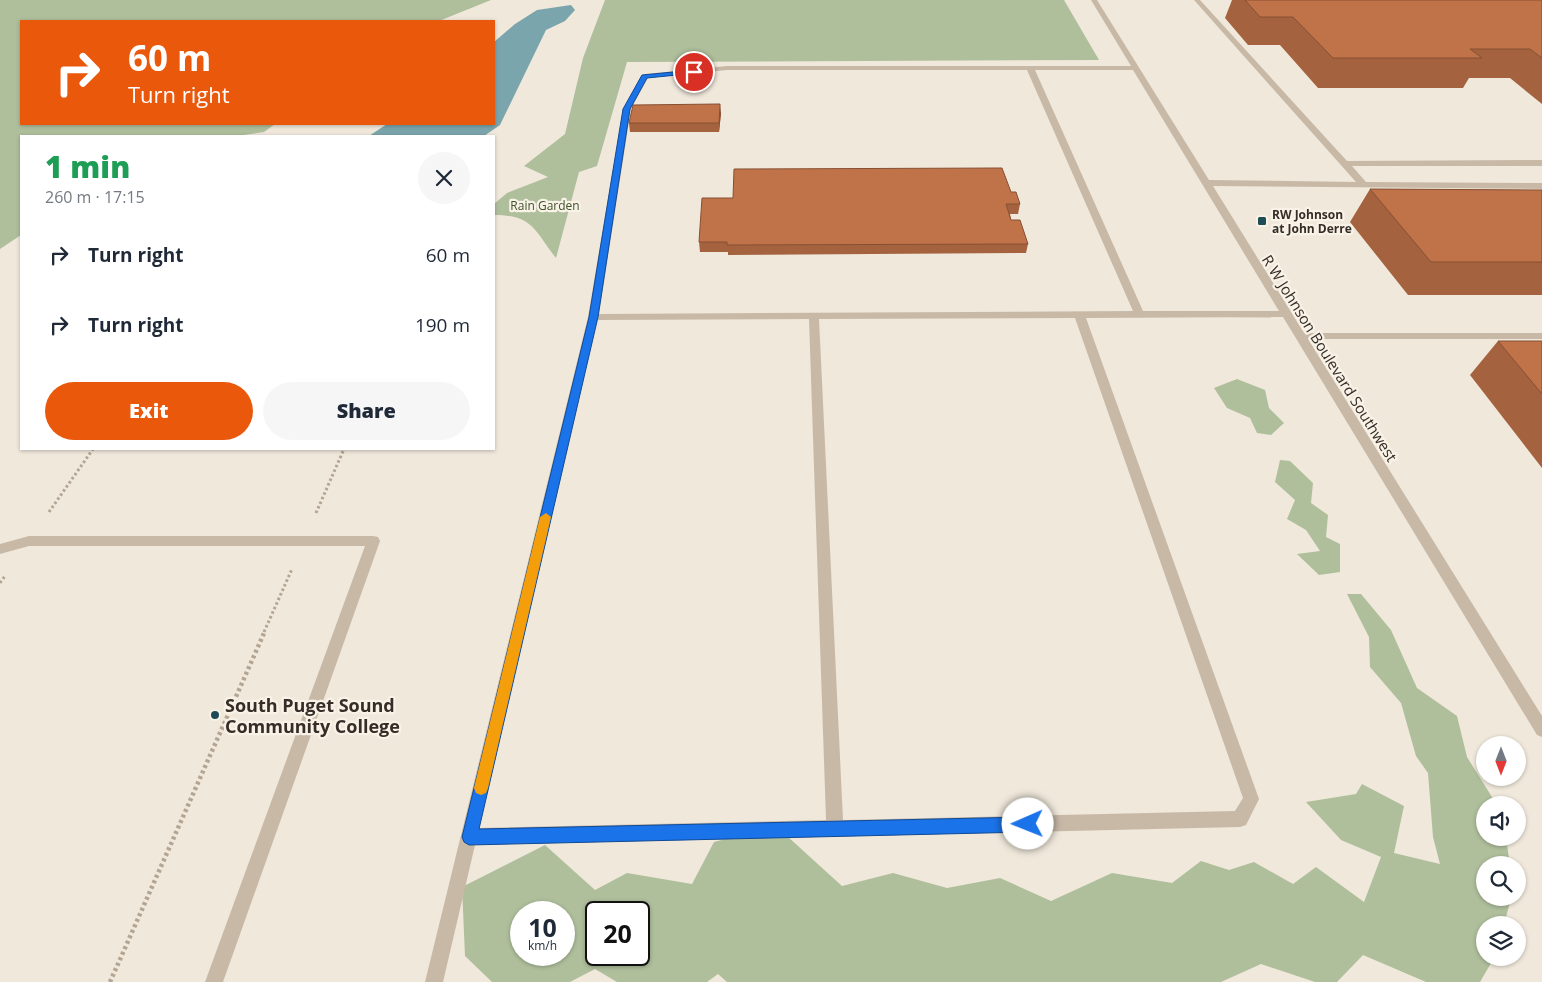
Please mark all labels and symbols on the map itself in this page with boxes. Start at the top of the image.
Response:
pin [673,51,715,93]
park label: Rain Garden [510,197,580,214]
place label: RW Johnson at John Derre [1272,206,1352,237]
marker: RW Johnson at John Derre [1256,215,1268,227]
street label: R W Johnson Boulevard Southwest [1258,251,1402,465]
place label: South Puget Sound Community College [225,693,400,738]
marker: South Puget Sound Community College [209,709,221,721]
north arrow [1476,736,1526,786]
position arrow [1001,797,1053,849]
speed limit sign: 20 [585,901,650,966]

